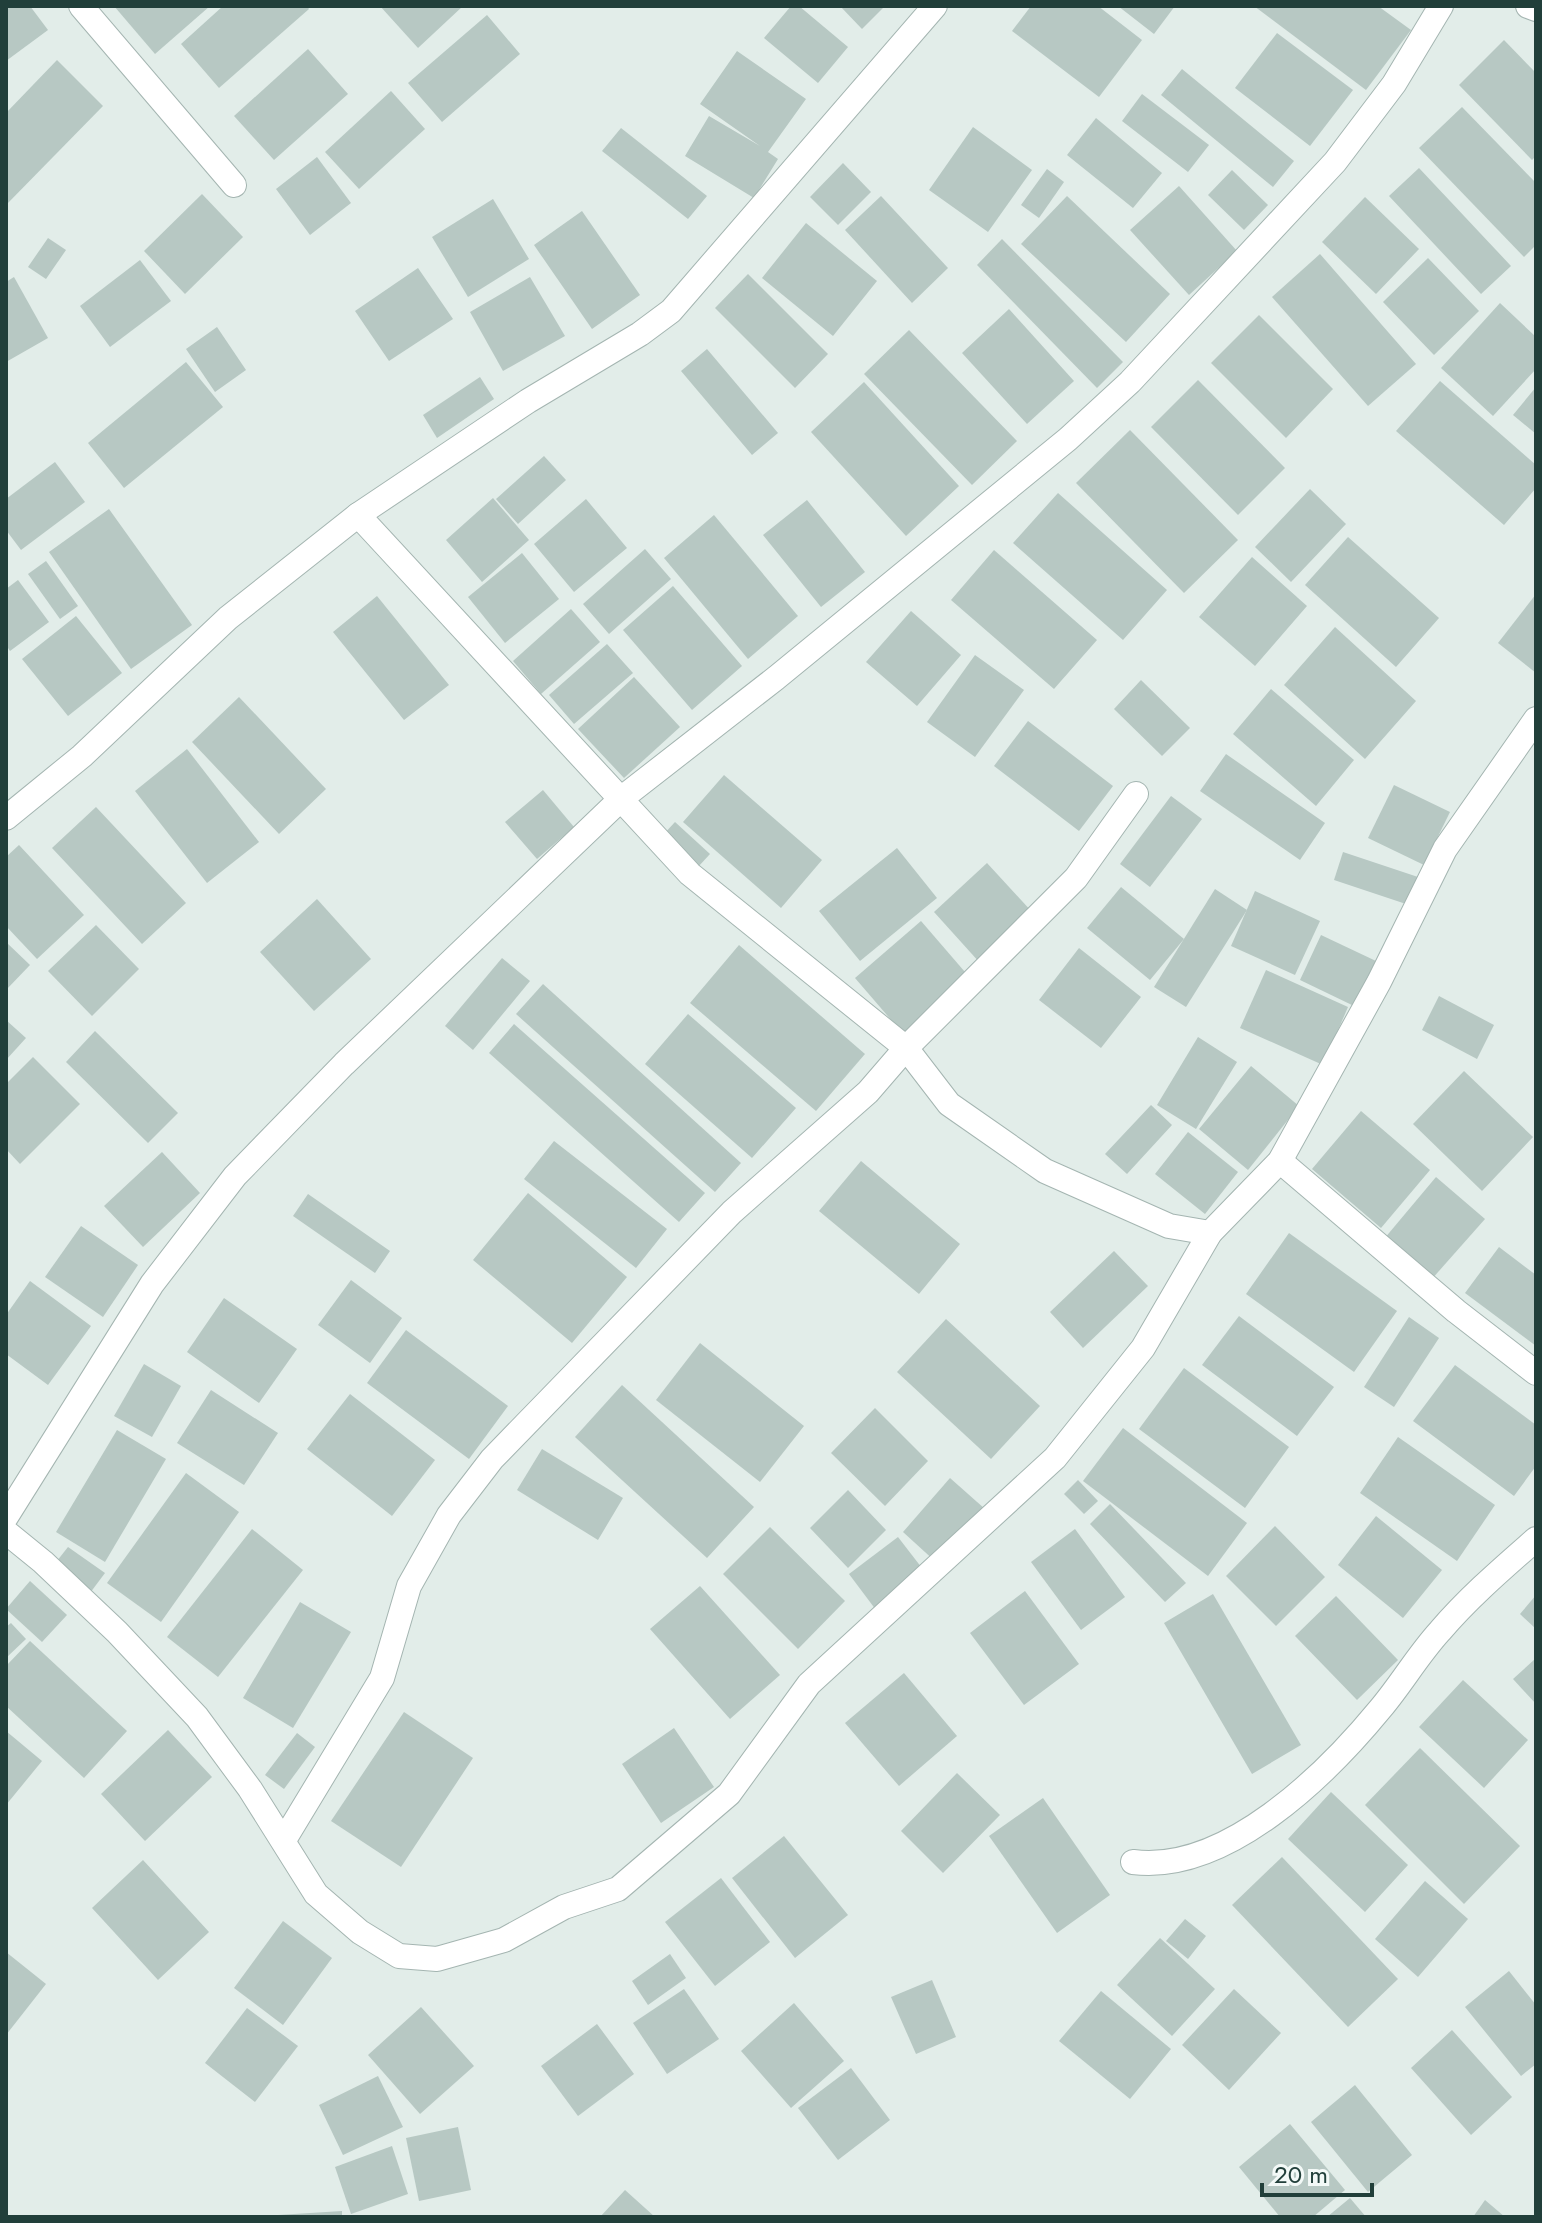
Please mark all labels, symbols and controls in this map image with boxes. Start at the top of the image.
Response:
scale bar [1262,2147,1372,2197]
text: 20 m [1274,2157,1328,2192]

